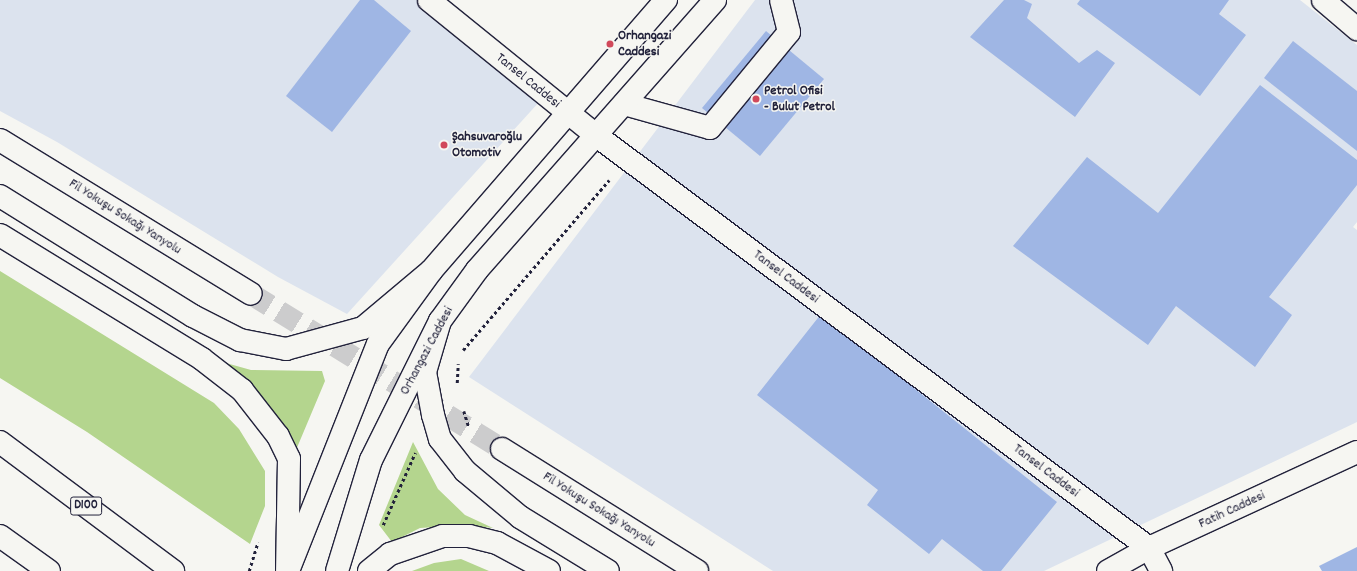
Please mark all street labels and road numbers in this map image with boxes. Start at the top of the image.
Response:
street label: Tansel Caddesi [492,50,564,112]
street label: Fil Yokuşu Sokağı Yanyolu [66,175,184,259]
street label: Tansel Caddesi [750,247,822,307]
street label: Orhangazi Caddesi [397,304,457,398]
street label: Tansel Caddesi [1010,441,1082,501]
street label: Fil Yokuşu Sokağı Yanyolu [540,468,658,552]
street label: Fatih Caddesi [1196,487,1268,533]
road number: D100 [70,495,102,517]

